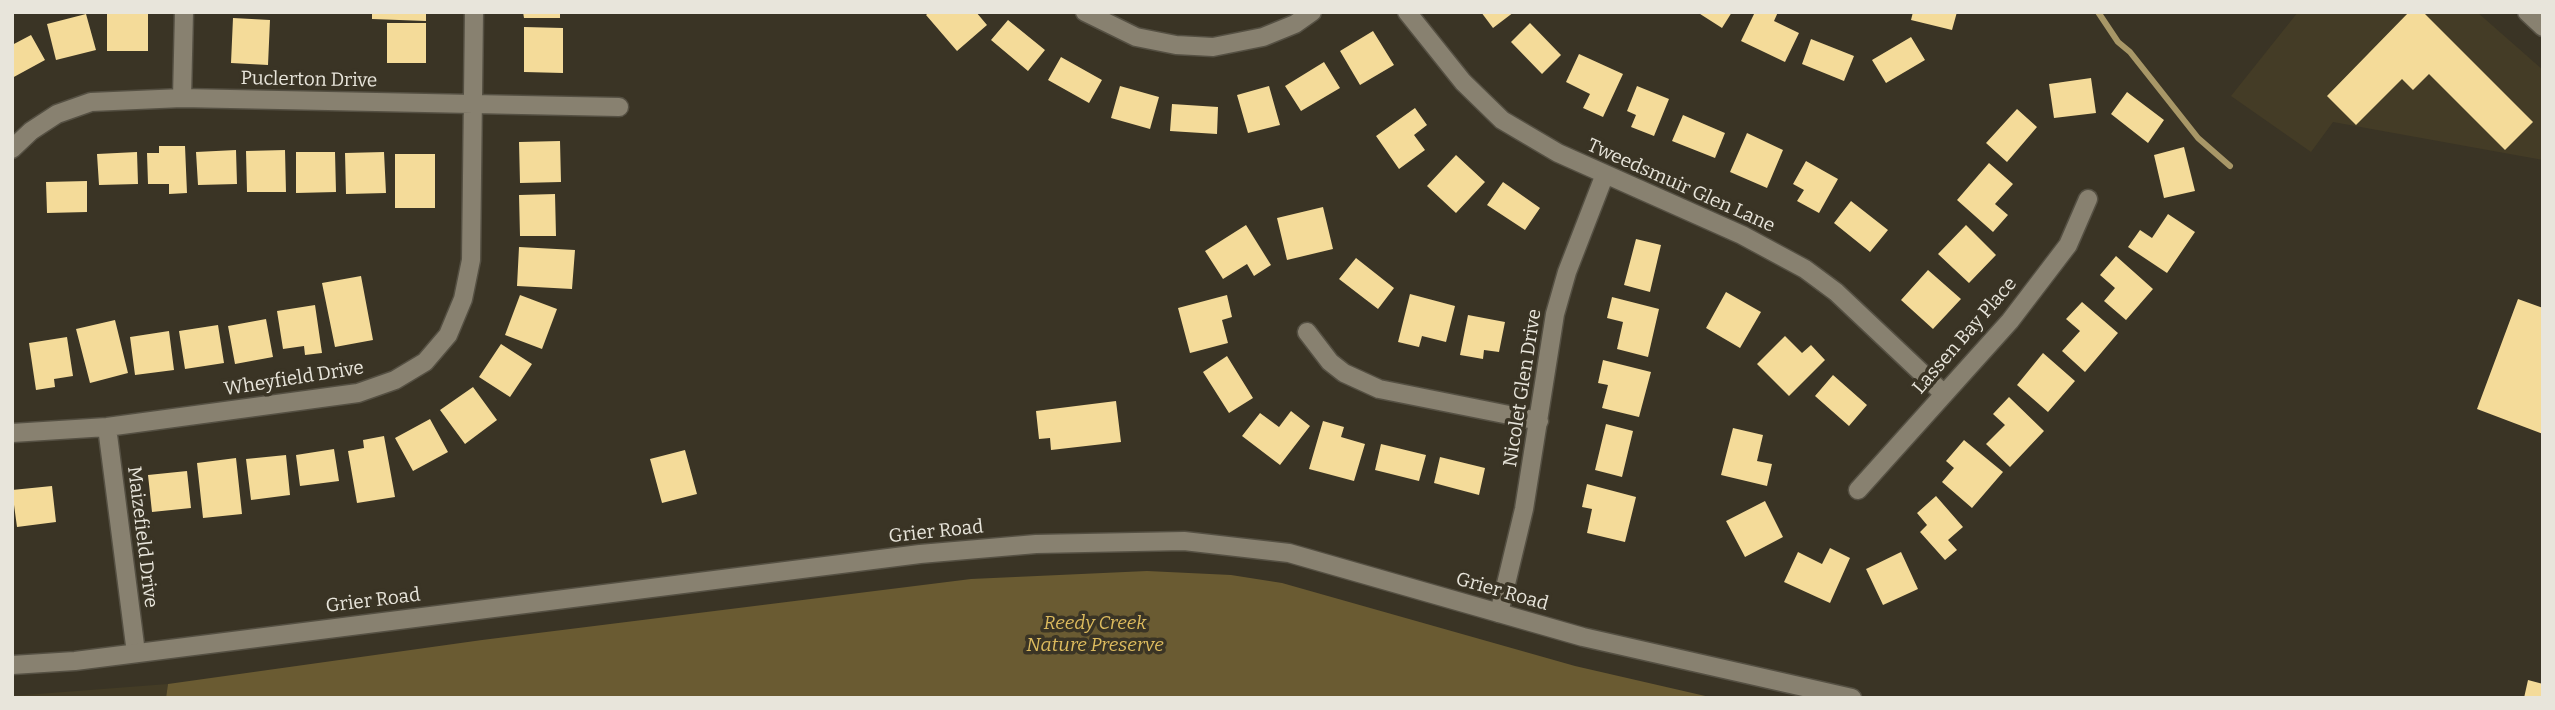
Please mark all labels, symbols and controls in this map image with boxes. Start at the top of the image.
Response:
street label: Puclerton Drive [240,67,378,93]
street label: Tweedsmuir Glen Lane [1584,134,1778,238]
street label: Lassen Bay Place [1908,273,2022,399]
street label: Nicolet Glen Drive [1499,307,1547,469]
street label: Wheyfield Drive [222,357,366,401]
street label: Maizefield Drive [122,465,162,609]
street label: Grier Road [888,516,984,548]
street label: Grier Road [1453,568,1551,616]
street label: Grier Road [324,584,422,618]
park label: Reedy Creek Nature Preserve [1026,613,1164,657]

